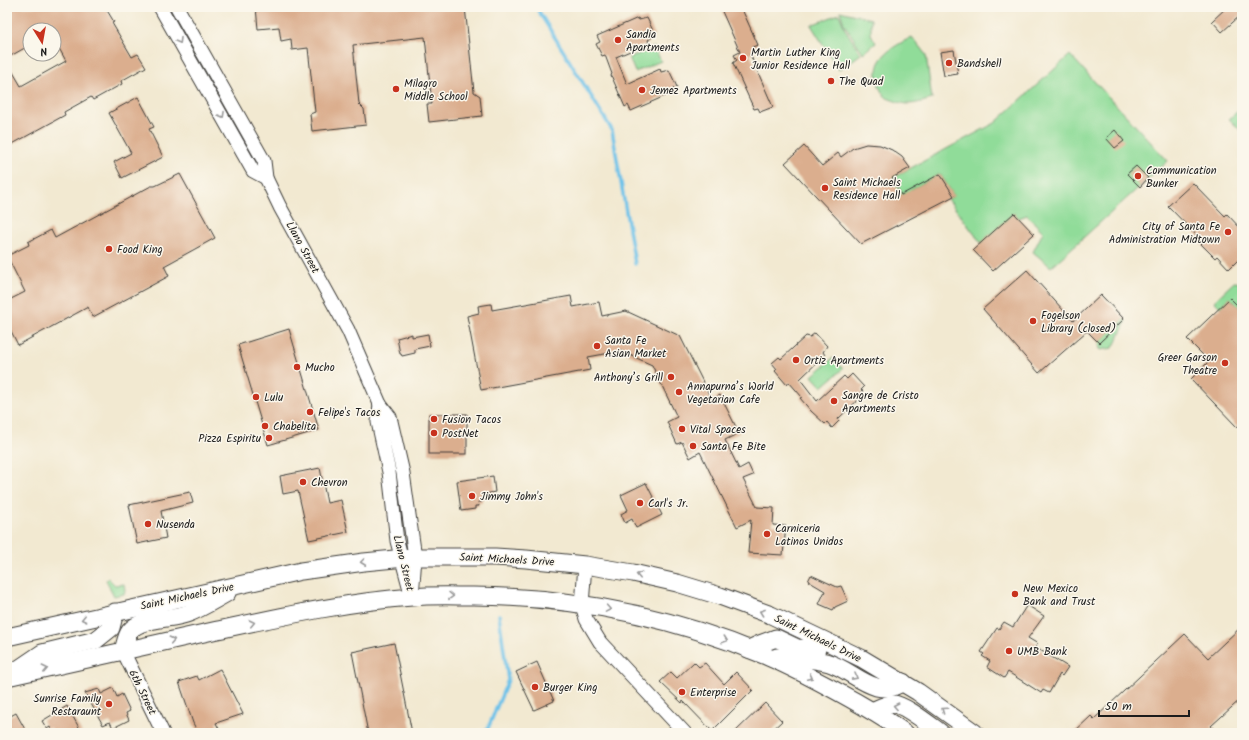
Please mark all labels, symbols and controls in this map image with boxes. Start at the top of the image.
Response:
north arrow [22,22,62,62]
place label: Sandia Apartments [626,26,680,57]
marker: Sandia Apartments [613,35,623,45]
one-way arrow [175,37,182,44]
text: N [39,41,49,60]
place label: Martin Luther King Junior Residence Hall [751,44,850,75]
marker: Martin Luther King Junior Residence Hall [738,53,748,63]
place label: Bandshell [957,55,1002,73]
marker: Bandshell [944,58,954,68]
place label: The Quad [839,73,884,91]
place label: Milagro Middle School [404,75,468,106]
marker: The Quad [826,76,836,86]
place label: Jemez Apartments [650,82,737,100]
marker: Milagro Middle School [391,84,401,94]
marker: Jemez Apartments [637,85,647,95]
one-way arrow [217,111,224,118]
place label: Communication Bunker [1146,162,1217,193]
marker: Communication Bunker [1133,171,1143,181]
place label: Saint Michaels Residence Hall [833,174,901,205]
marker: Saint Michaels Residence Hall [820,183,830,193]
street label: Llano Street [280,218,324,277]
place label: City of Santa Fe Administration Midtown [1109,218,1220,249]
marker: City of Santa Fe Administration Midtown [1223,227,1233,237]
place label: Food King [117,241,163,259]
marker: Food King [104,244,114,254]
place label: Fogelson Library (closed) [1041,307,1116,338]
marker: Fogelson Library (closed) [1028,316,1038,326]
place label: Santa Fe Asian Market [605,332,667,363]
marker: Santa Fe Asian Market [592,341,602,351]
place label: Greer Garson Theatre [1158,349,1217,380]
place label: Ortiz Apartments [804,352,884,370]
marker: Ortiz Apartments [791,355,801,365]
marker: Greer Garson Theatre [1220,358,1230,368]
place label: Mucho [305,359,335,377]
marker: Mucho [292,362,302,372]
place label: Anthony’s Grill [594,369,663,387]
marker: Anthony’s Grill [666,372,676,382]
place label: Annapurna’s World Vegetarian Cafe [687,378,774,409]
marker: Annapurna’s World Vegetarian Cafe [674,387,684,397]
place label: Sangre de Cristo Apartments [842,387,919,418]
place label: Lulu [264,389,284,407]
marker: Lulu [251,392,261,402]
marker: Sangre de Cristo Apartments [829,396,839,406]
place label: Felipe's Tacos [318,404,381,422]
marker: Felipe's Tacos [305,407,315,417]
place label: Fusion Tacos [442,411,502,429]
marker: Fusion Tacos [429,414,439,424]
place label: Chabelita [273,418,316,436]
marker: Chabelita [260,421,270,431]
place label: Vital Spaces [690,421,746,439]
marker: Vital Spaces [677,424,687,434]
place label: PostNet [442,425,479,443]
marker: PostNet [429,428,439,438]
place label: Pizza Espiritu [198,430,262,448]
marker: Pizza Espiritu [264,433,274,443]
place label: Santa Fe Bite [701,438,766,456]
marker: Santa Fe Bite [688,441,698,451]
place label: Chevron [311,474,348,492]
marker: Chevron [298,477,308,487]
place label: Jimmy John's [480,488,543,506]
marker: Jimmy John's [467,491,477,501]
place label: Carl's Jr. [648,495,688,513]
marker: Carl's Jr. [635,498,645,508]
place label: Nusenda [156,516,195,534]
marker: Nusenda [143,519,153,529]
place label: Carniceria Latinos Unidos [775,520,844,551]
marker: Carniceria Latinos Unidos [762,529,772,539]
street label: Llano Street [387,533,419,594]
street label: Saint Michaels Drive [459,549,555,571]
one-way arrow [360,558,366,567]
one-way arrow [636,571,642,579]
street label: Saint Michaels Drive [139,578,236,616]
place label: New Mexico Bank and Trust [1023,580,1096,611]
marker: New Mexico Bank and Trust [1010,589,1020,599]
one-way arrow [448,592,454,600]
one-way arrow [605,605,612,613]
one-way arrow [759,608,766,616]
street label: Saint Michaels Drive [771,610,864,668]
one-way arrow [81,614,88,622]
one-way arrow [249,619,255,627]
one-way arrow [721,636,728,644]
one-way arrow [169,637,175,645]
place label: UMB Bank [1017,643,1068,661]
marker: UMB Bank [1004,646,1014,656]
one-way arrow [42,665,48,673]
street label: 6th Street [123,667,161,719]
one-way arrow [806,672,813,680]
one-way arrow [851,673,859,680]
place label: Burger King [543,679,597,697]
marker: Burger King [530,682,540,692]
place label: Enterprise [690,684,736,702]
marker: Enterprise [677,687,687,697]
place label: Sunrise Family Restaraunt [34,690,102,721]
scale bar [1099,692,1189,718]
text: 50 m [1105,697,1132,716]
marker: Sunrise Family Restaraunt [104,699,114,709]
one-way arrow [893,702,899,710]
one-way arrow [941,707,948,715]

